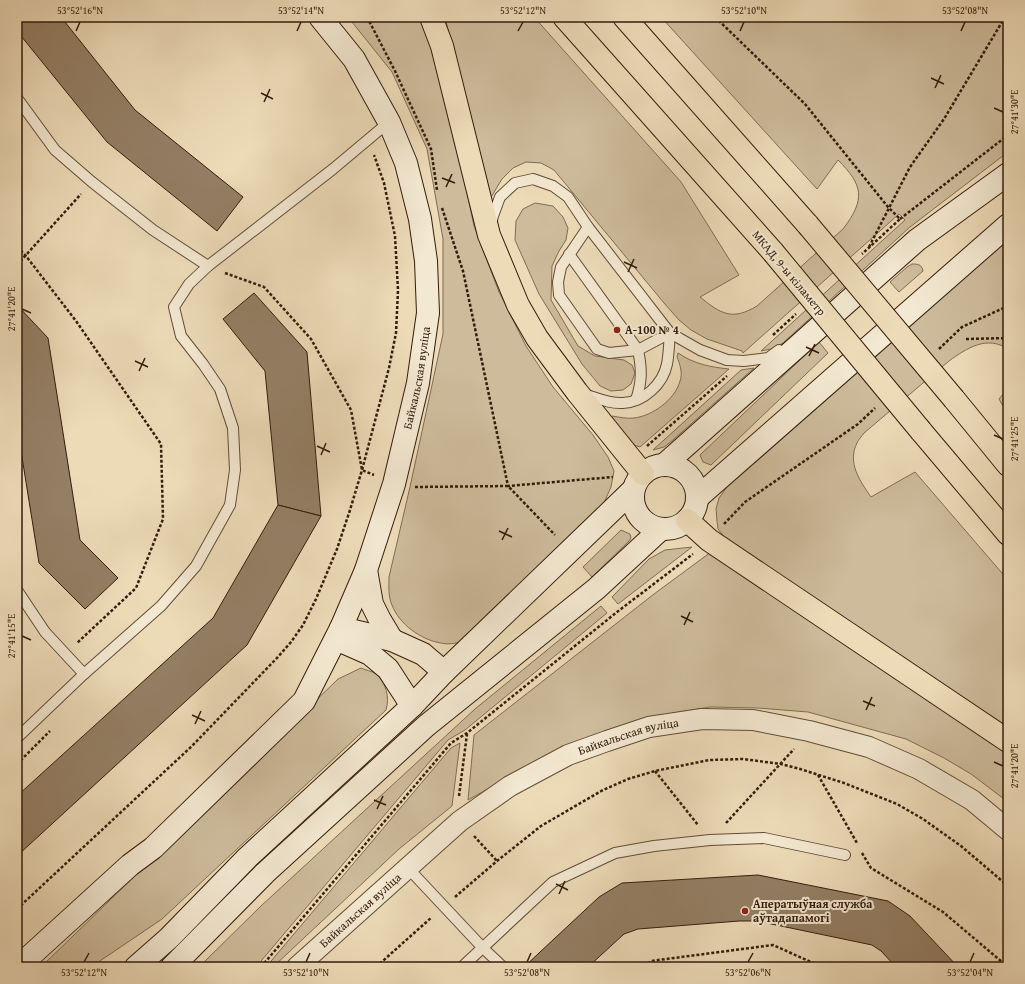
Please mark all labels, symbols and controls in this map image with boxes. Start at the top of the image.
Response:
text: 53°52'16"N [57,3,103,18]
text: 53°52'14"N [278,3,324,18]
text: 53°52'12"N [500,3,546,18]
text: 53°52'10"N [721,3,767,18]
text: 53°52'08"N [942,3,988,18]
text: 27°41'30"E [1007,90,1022,134]
street label: МКАД, 9-ы кіламетр [749,226,831,319]
text: 27°41'20"E [4,287,19,331]
place label: А-100 № 4 [625,321,679,338]
street label: Байкальская вуліца [398,325,434,431]
marker: А-100 № 4 [612,325,622,335]
text: 27°41'25"E [1007,417,1022,461]
text: 27°41'15"E [4,614,19,658]
street label: Байкальская вуліца [575,714,680,759]
text: 27°41'20"E [1007,744,1022,788]
street label: Байкальская вуліца [315,869,405,951]
place label: Аператыўная служба аўтадапамогі [753,895,873,926]
marker: Аператыўная служба аўтадапамогі [740,906,750,916]
text: 53°52'12"N [61,965,107,980]
text: 53°52'10"N [283,965,329,980]
text: 53°52'08"N [504,965,550,980]
text: 53°52'06"N [725,965,771,980]
text: 53°52'04"N [947,965,993,980]

